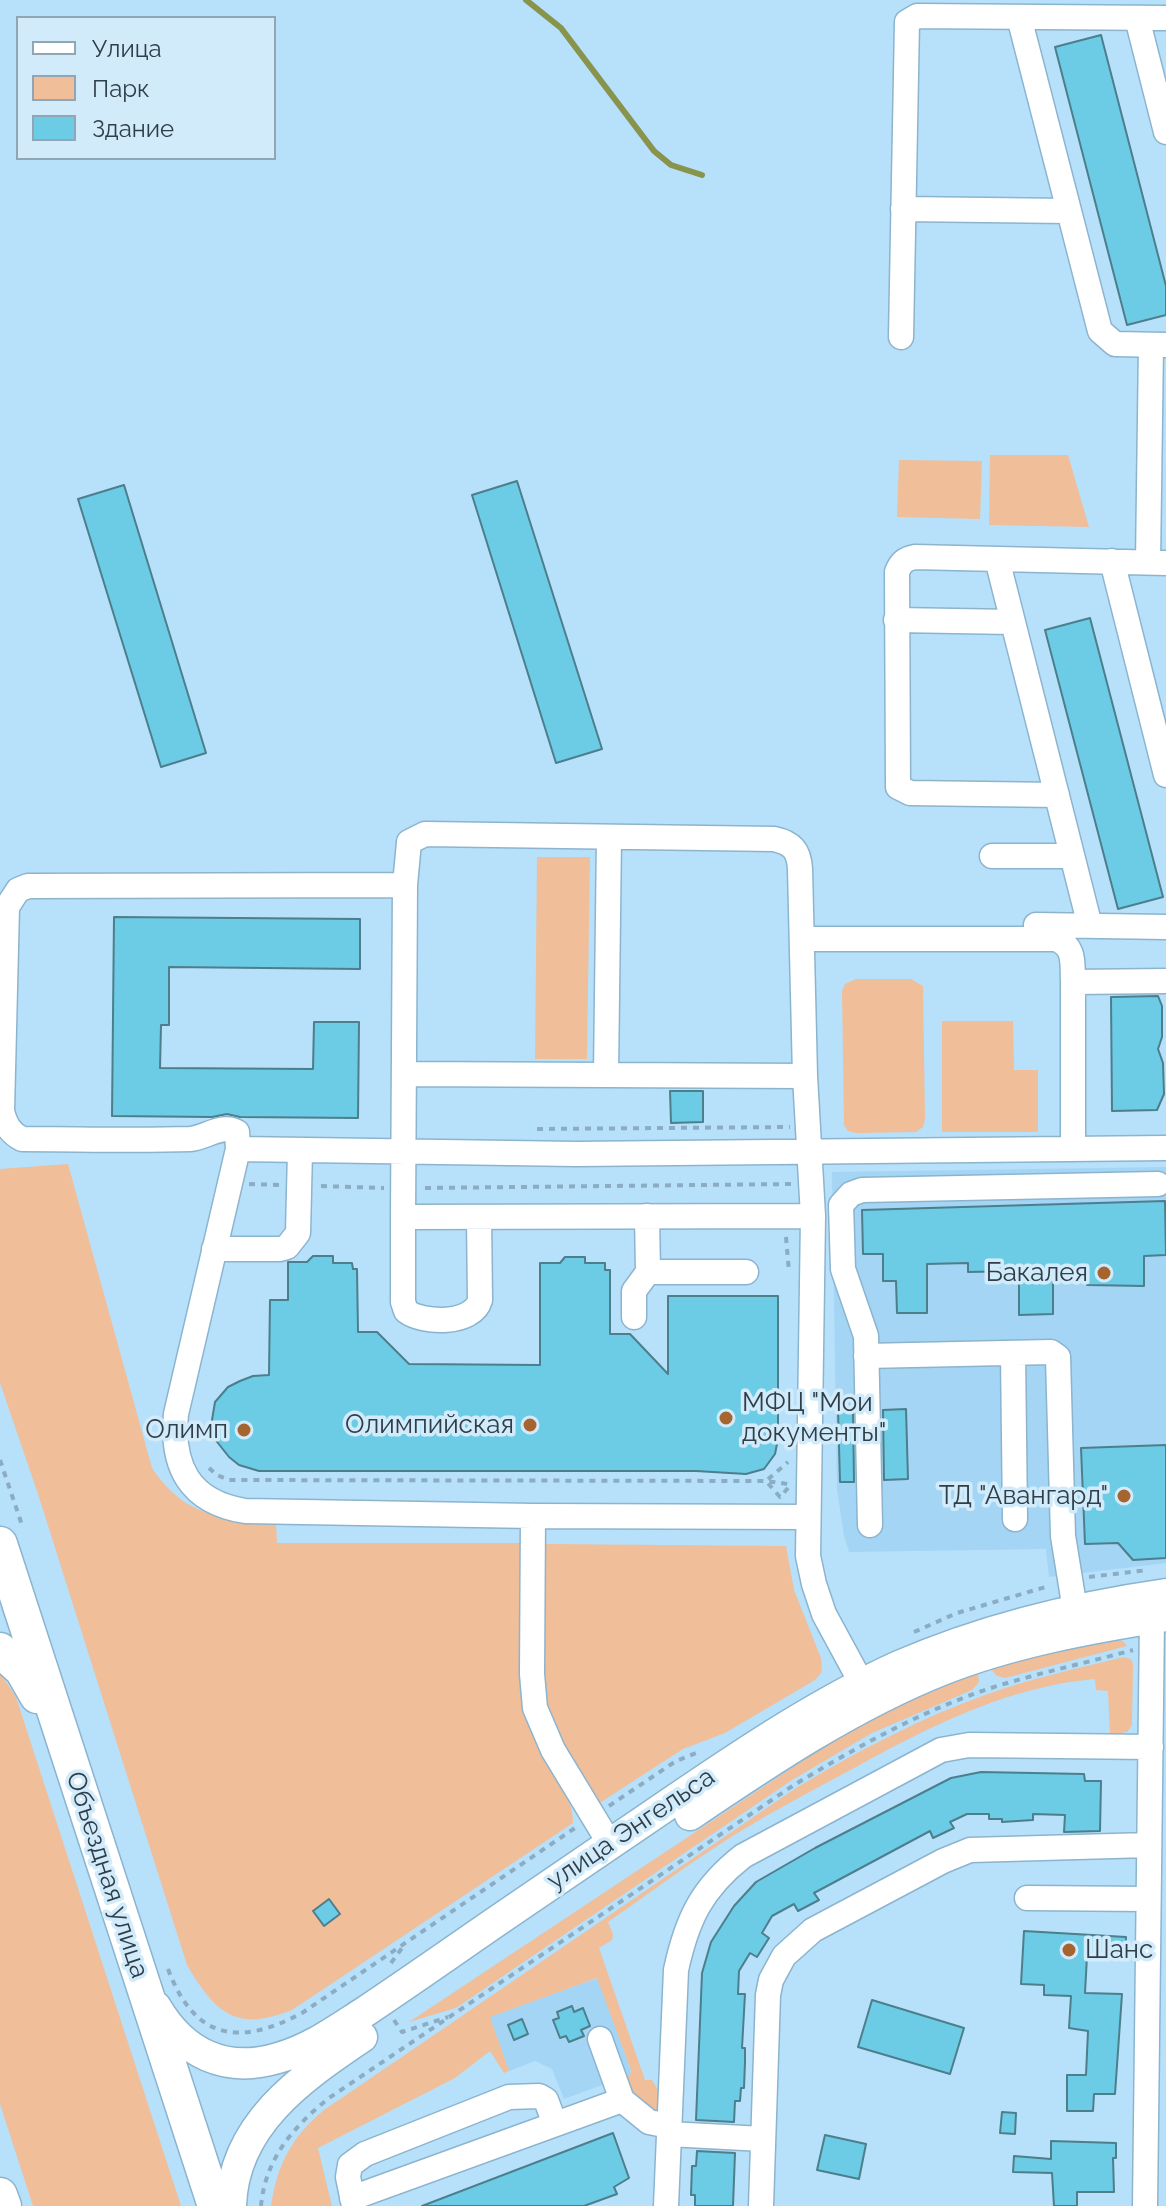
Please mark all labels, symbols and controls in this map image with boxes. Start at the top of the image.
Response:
legend [16,16,276,160]
text: Улица [92,34,162,63]
text: Парк [92,74,150,103]
text: Здание [92,114,174,143]
place label: Бакалея [986,1257,1088,1289]
marker: Бакалея [1095,1264,1113,1282]
place label: МФЦ "Мои документы" [742,1387,886,1448]
place label: Олимпийская [345,1409,514,1441]
marker: МФЦ "Мои документы" [717,1409,735,1427]
place label: Олимп [145,1414,228,1446]
marker: Олимпийская [521,1416,539,1434]
marker: Олимп [235,1421,253,1439]
place label: ТД "Авангард" [939,1480,1108,1512]
marker: ТД "Авангард" [1115,1487,1133,1505]
street label: улица Энгельса [541,1761,721,1897]
street label: Объездная улица [59,1768,155,1982]
place label: Шанс [1085,1934,1153,1966]
marker: Шанс [1060,1941,1078,1959]

